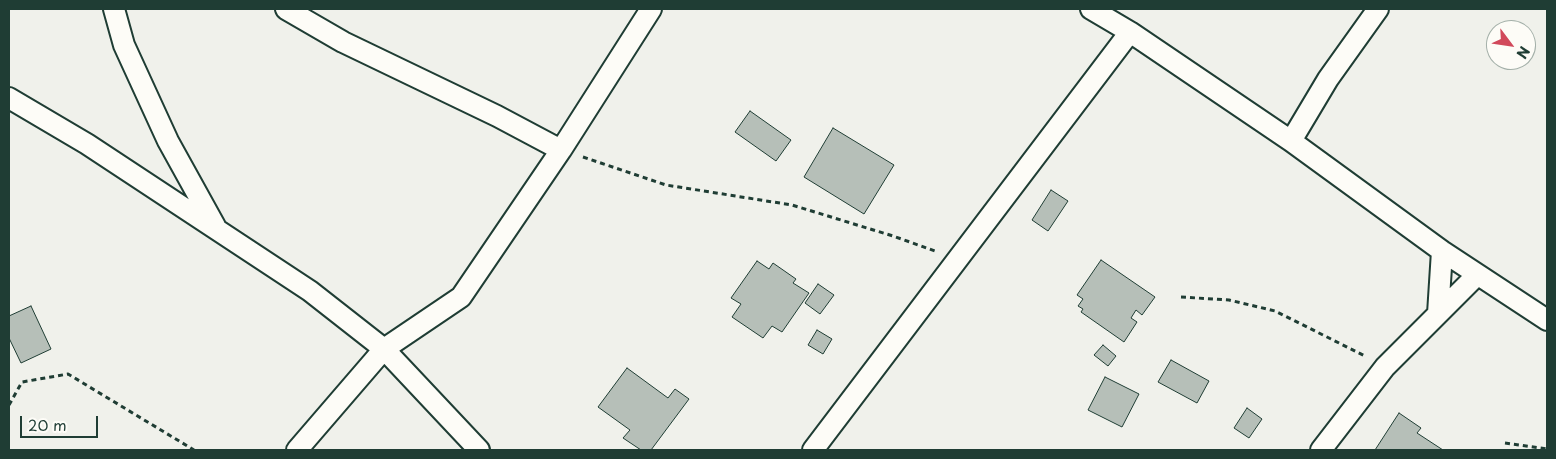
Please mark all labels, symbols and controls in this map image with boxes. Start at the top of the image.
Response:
north arrow [1486,20,1536,70]
text: N [1512,42,1535,63]
scale bar [22,406,100,438]
text: 20 m [28,413,67,436]

